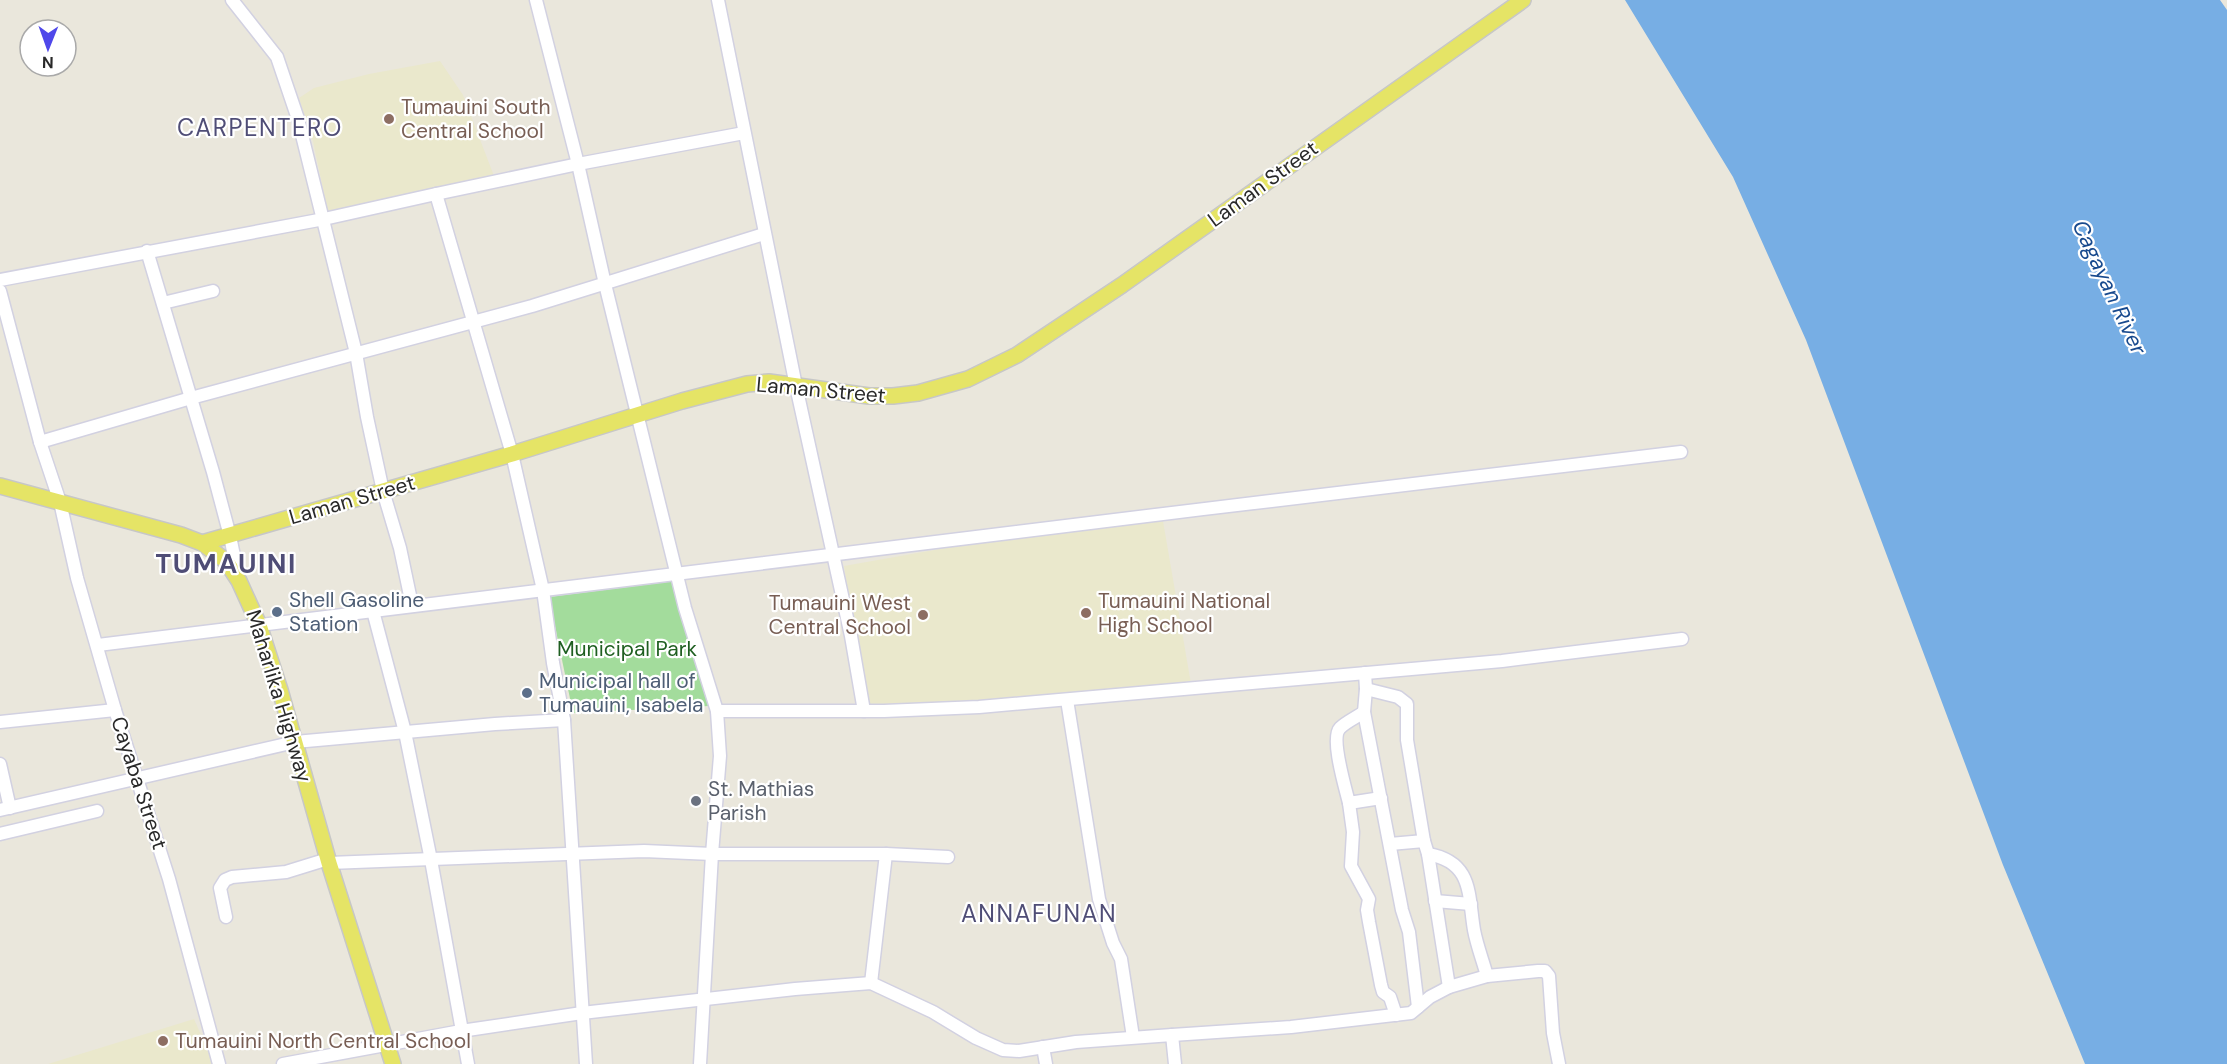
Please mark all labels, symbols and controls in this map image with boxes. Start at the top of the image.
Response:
north arrow [18,18,78,78]
text: N [42,52,54,73]
place label: Tumauini South Central School [401,93,551,145]
district label: CARPENTERO [177,112,343,143]
marker: Tumauini South Central School [382,112,396,126]
street label: Laman Street [1202,135,1324,233]
water label: Cagayan River [2066,215,2154,360]
street label: Laman Street [755,370,887,410]
street label: Laman Street [286,469,418,531]
district label: TUMAUINI [155,546,297,581]
place label: Shell Gasoline Station [289,586,424,638]
place label: Tumauini National High School [1098,587,1270,639]
place label: Tumauini West Central School [768,589,911,641]
marker: Shell Gasoline Station [270,605,284,619]
street label: Maharlika Highway [239,606,319,786]
marker: Tumauini National High School [1079,606,1093,620]
marker: Tumauini West Central School [916,608,930,622]
park label: Municipal Park [557,635,697,663]
place label: Municipal hall of Tumauini, Isabela [539,667,704,719]
marker: Municipal hall of Tumauini, Isabela [520,686,534,700]
street label: Cayaba Street [104,713,174,853]
place label: St. Mathias Parish [708,775,814,827]
marker: St. Mathias Parish [689,794,703,808]
district label: ANNAFUNAN [961,898,1117,929]
place label: Tumauini North Central School [175,1027,471,1055]
marker: Tumauini North Central School [156,1034,170,1048]

